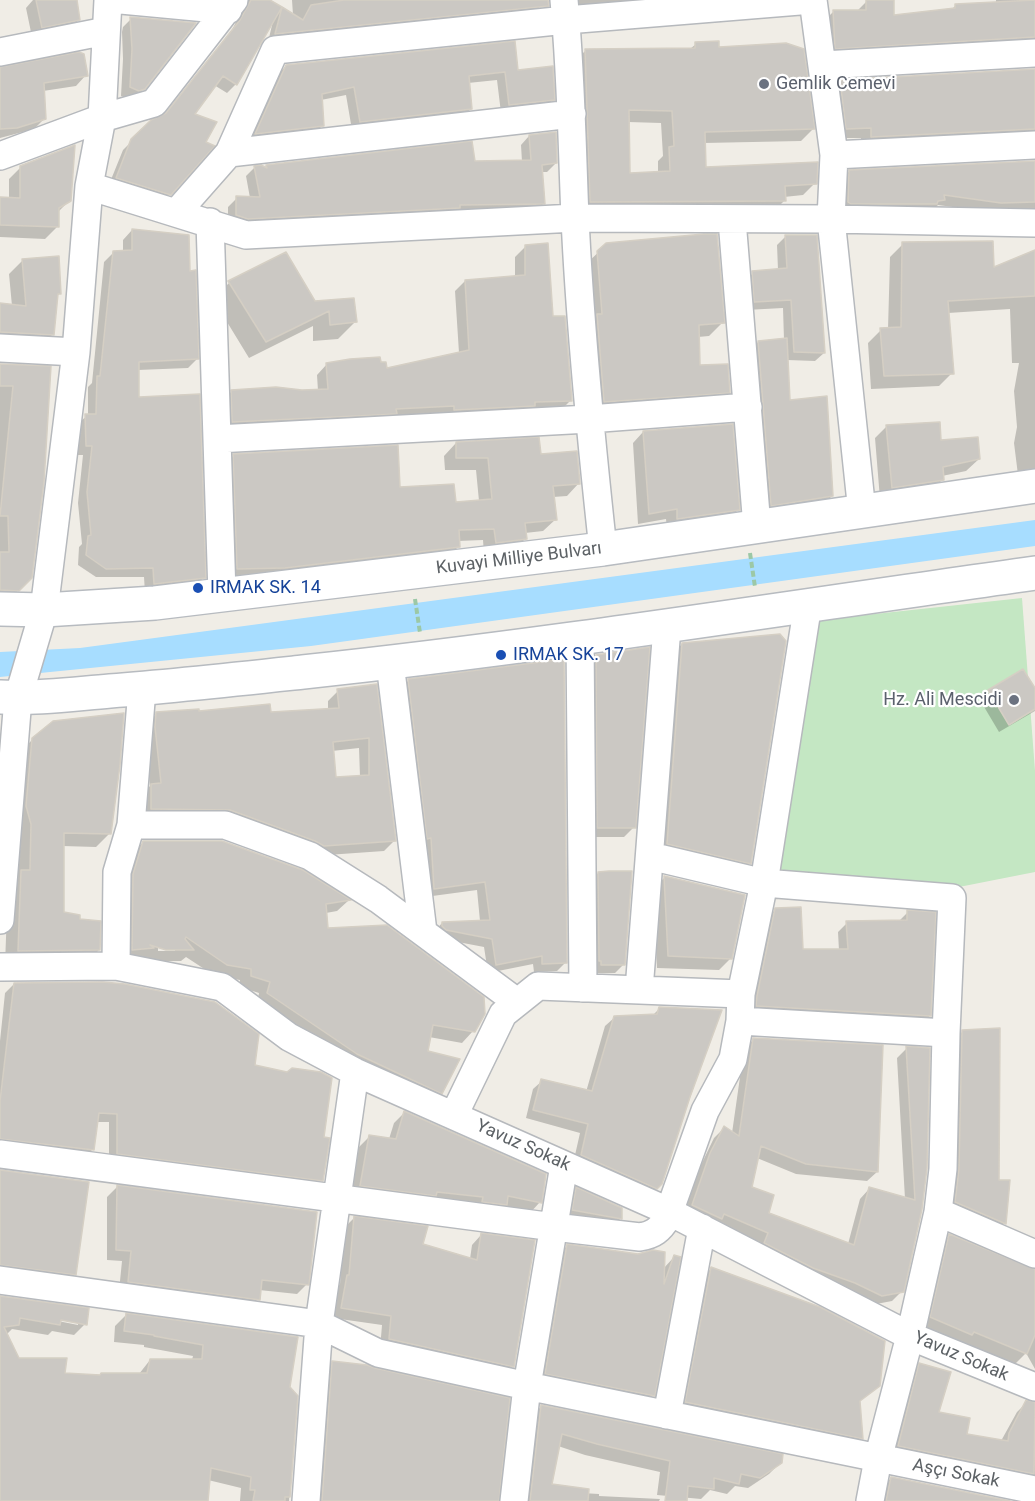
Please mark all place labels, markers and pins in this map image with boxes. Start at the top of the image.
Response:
place label: Gemlik Cemevi [776,73,896,95]
marker: Gemlik Cemevi [757,77,771,91]
place label: IRMAK SK. 14 [210,577,321,599]
marker: IRMAK SK. 14 [191,581,205,595]
place label: IRMAK SK. 17 [513,644,624,666]
marker: IRMAK SK. 17 [494,648,508,662]
place label: Hz. Ali Mescidi [883,689,1002,711]
marker: Hz. Ali Mescidi [1007,693,1021,707]

